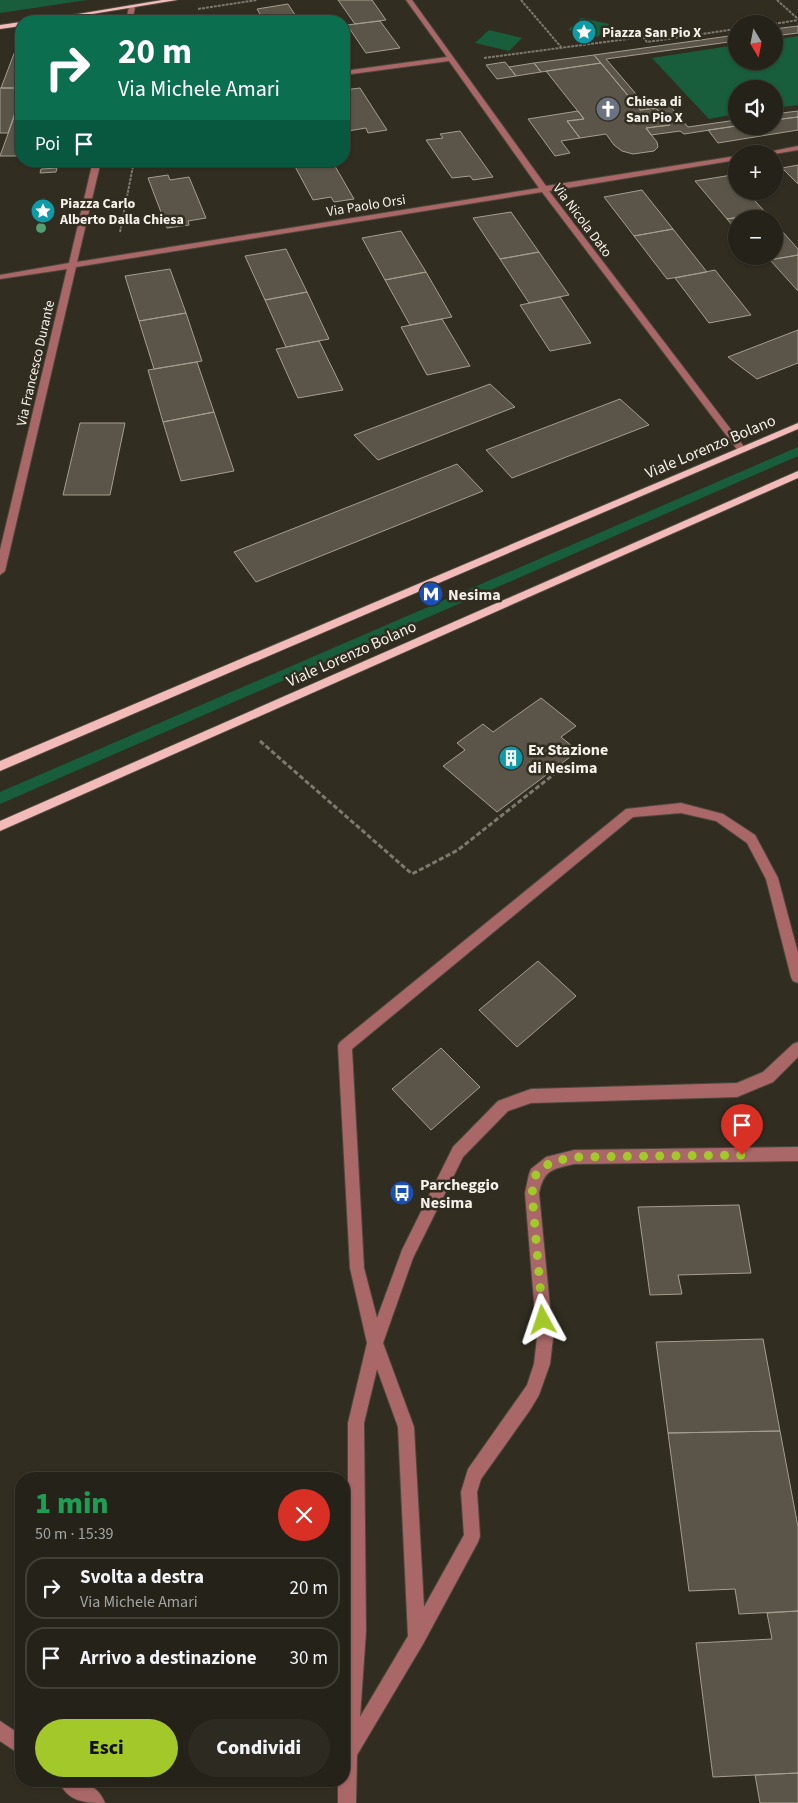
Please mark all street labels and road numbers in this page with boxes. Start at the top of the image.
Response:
street label: Via Nicola Dato [548,180,617,262]
street label: Via Paolo Orsi [325,190,407,222]
street label: Via Francesco Durante [12,298,60,428]
street label: Viale Lorenzo Bolano [642,409,779,484]
street label: Viale Lorenzo Bolano [283,615,420,692]

